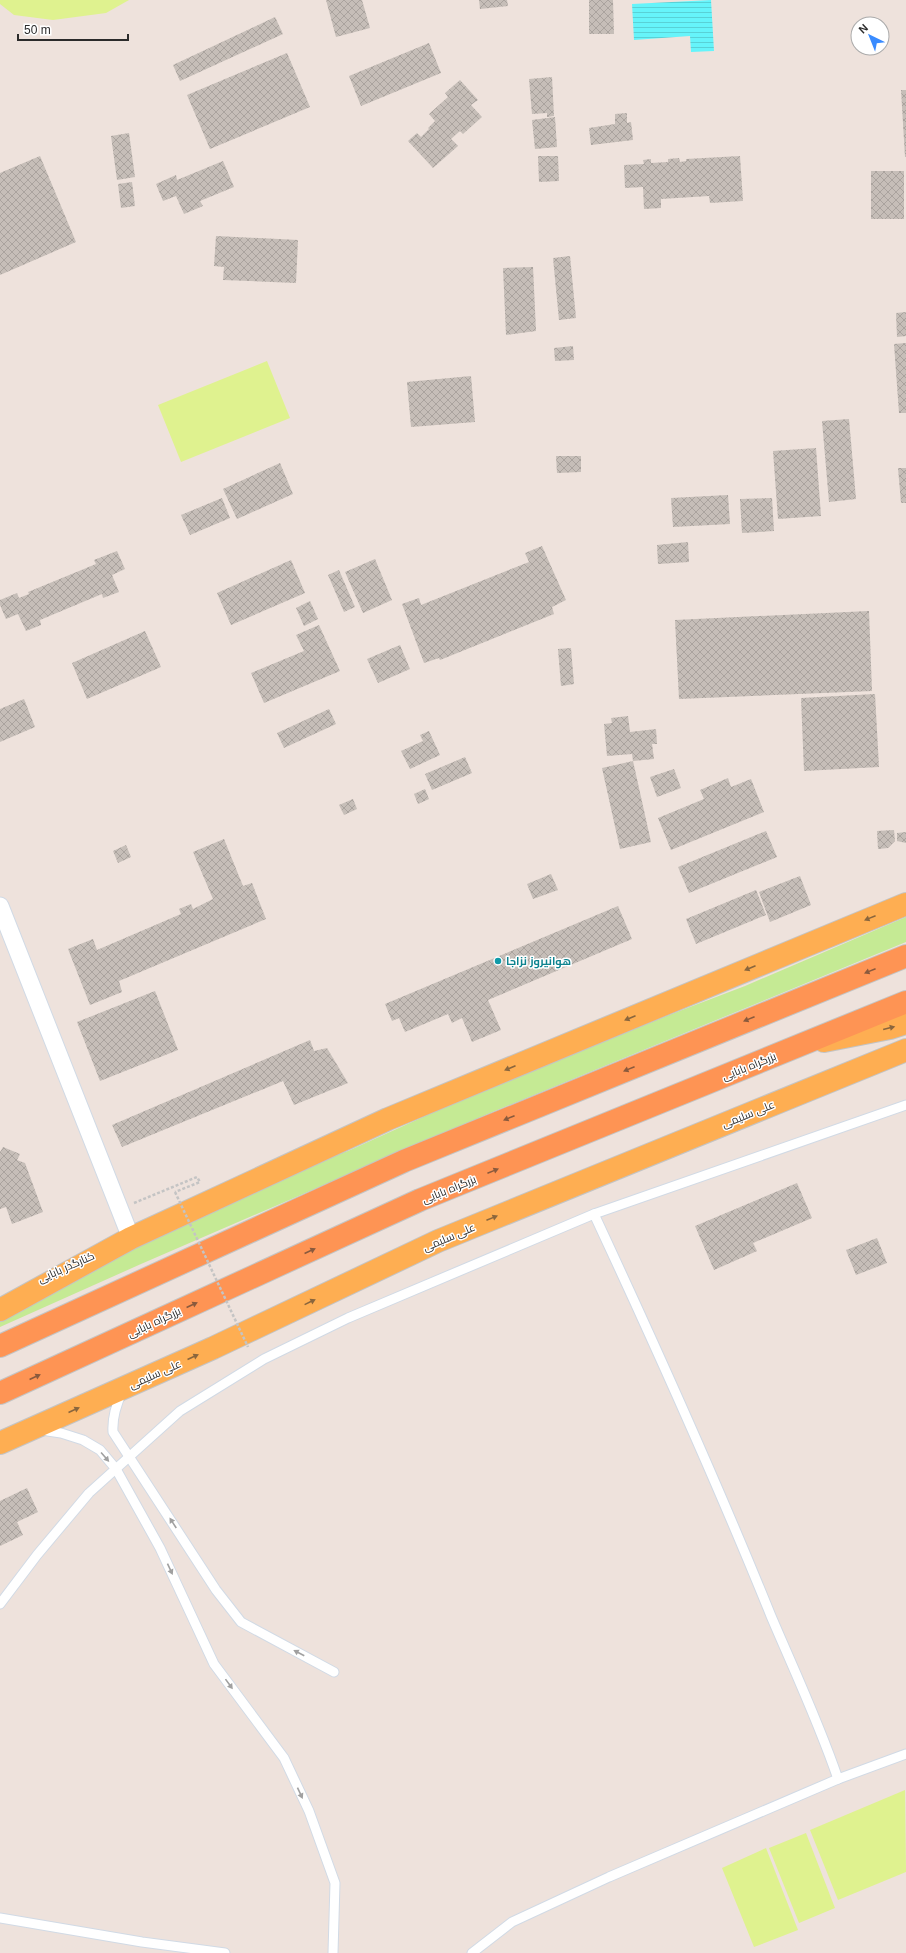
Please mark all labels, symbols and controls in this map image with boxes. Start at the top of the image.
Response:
scale bar [18,16,128,42]
north arrow [850,16,890,56]
text: N [856,22,870,36]
text: 50 m [24,23,51,37]
one-way arrow [863,916,875,922]
place label: هوانیروز نزاجا [506,955,571,969]
marker: هوانیروز نزاجا [493,956,503,966]
one-way arrow [744,965,755,971]
one-way arrow [863,968,875,974]
one-way arrow [624,1015,635,1021]
one-way arrow [743,1017,755,1023]
one-way arrow [883,1025,895,1031]
street label: بزرگراه بابایی [720,1050,778,1083]
one-way arrow [504,1065,515,1071]
one-way arrow [622,1066,634,1072]
street label: علی سلیمی [720,1098,776,1131]
one-way arrow [502,1115,514,1121]
one-way arrow [488,1167,500,1173]
street label: بزرگراه بابایی [420,1173,478,1206]
one-way arrow [486,1215,498,1222]
street label: علی سلیمی [421,1221,477,1254]
one-way arrow [304,1248,316,1254]
street label: کنارگذر بابایی [36,1249,97,1286]
one-way arrow [304,1299,316,1305]
one-way arrow [186,1302,197,1308]
street label: بزرگراه بابایی [125,1304,183,1340]
one-way arrow [187,1354,198,1360]
street label: علی سلیمی [127,1357,183,1392]
one-way arrow [30,1374,41,1380]
one-way arrow [68,1407,80,1413]
one-way arrow [101,1451,110,1462]
one-way arrow [170,1517,177,1529]
one-way arrow [167,1563,173,1575]
one-way arrow [293,1650,305,1657]
one-way arrow [225,1679,233,1690]
one-way arrow [297,1787,303,1798]

